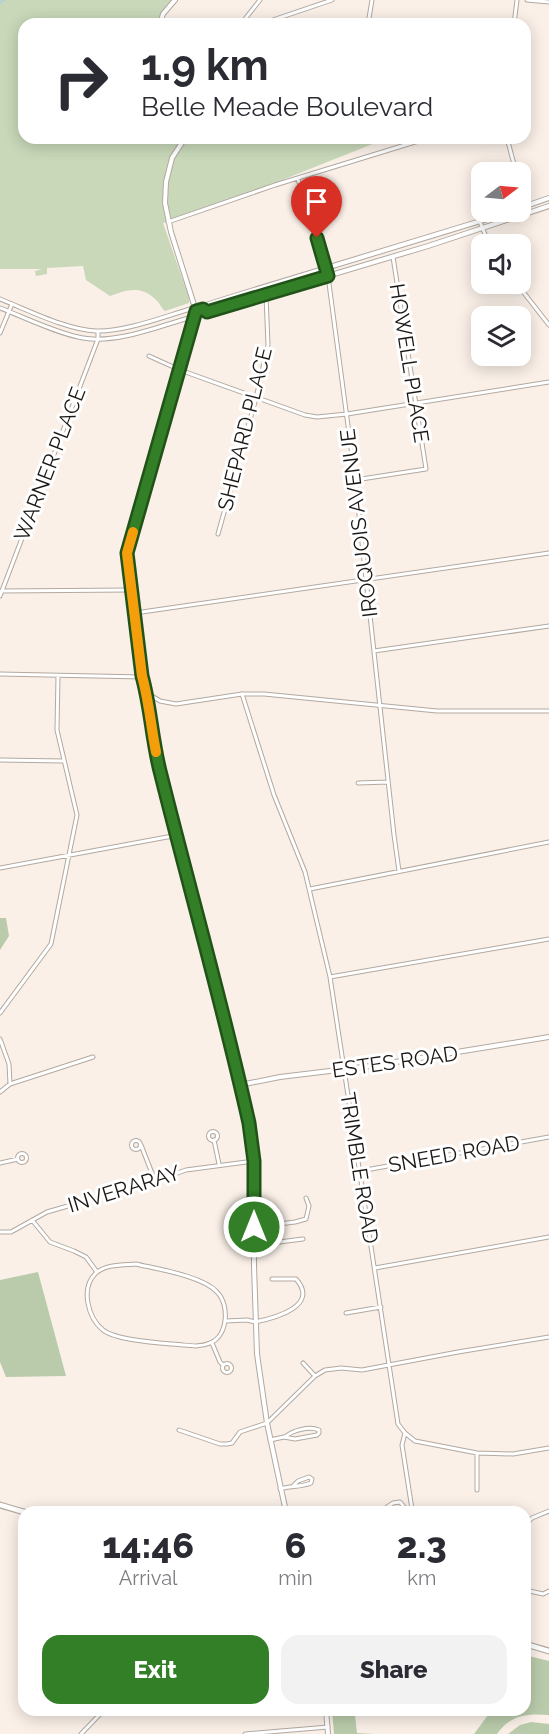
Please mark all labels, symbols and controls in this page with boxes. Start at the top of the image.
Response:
text: 1.9 km [141,41,269,90]
icon: right [42,42,120,120]
text: Belle Meade Boulevard [141,91,433,122]
north arrow [471,162,531,222]
map controls [471,162,531,366]
pin [291,176,342,238]
icon: arrive [300,185,333,218]
button: sound [471,234,531,294]
street label: HOWELL PLACE [385,282,434,444]
button: layers [471,306,531,366]
street label: SHEPARD PLACE [212,345,277,513]
street label: WARNER PLACE [9,383,90,544]
street label: IROQUOIS AVENUE [335,427,382,619]
street label: ESTES ROAD [330,1040,460,1083]
street label: TRIMBLE ROAD [335,1091,384,1245]
street label: SNEED ROAD [386,1130,522,1177]
street label: INVERARAY [65,1159,183,1217]
position arrow [222,1195,286,1259]
text: 14:46 [102,1524,194,1566]
text: 6 [285,1524,306,1566]
text: 2.3 [397,1524,447,1566]
text: Arrival [119,1566,177,1590]
text: min [278,1566,313,1590]
text: km [407,1566,436,1590]
button: Exit [42,1635,269,1704]
button: Share [281,1635,507,1704]

